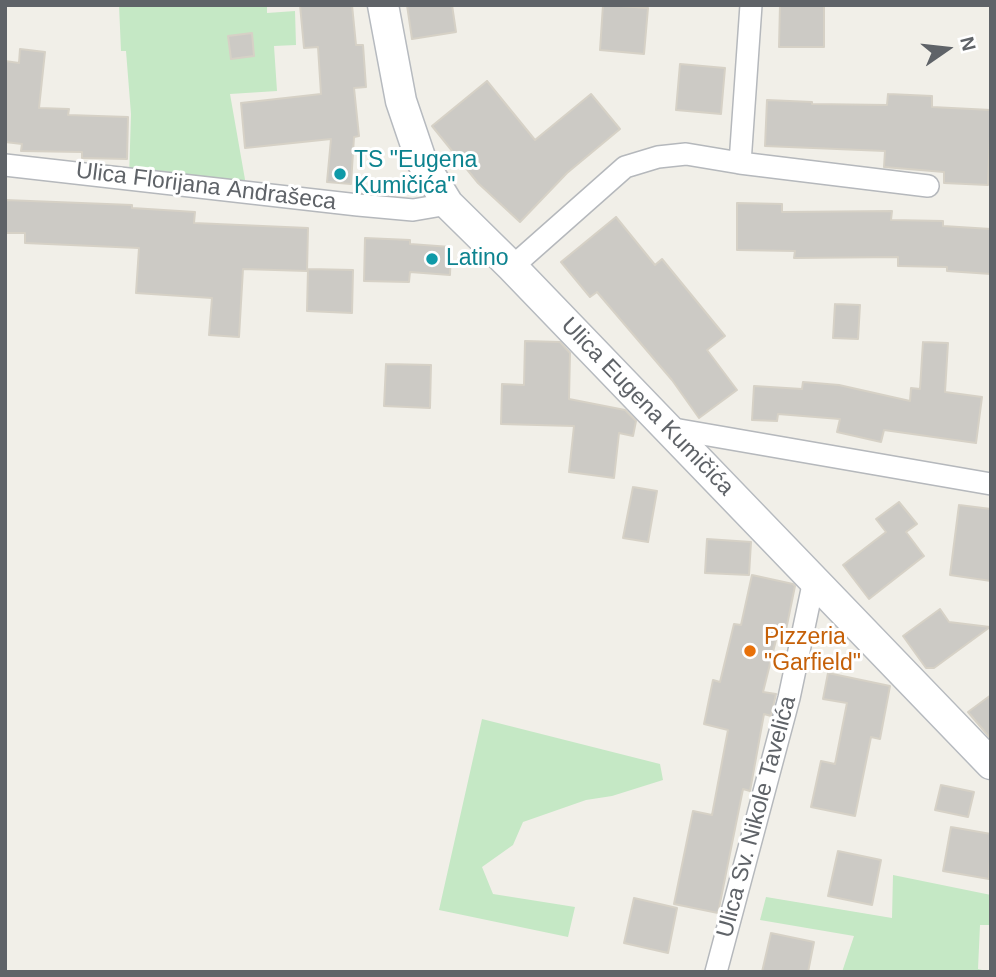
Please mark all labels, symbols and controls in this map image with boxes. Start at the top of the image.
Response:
north arrow [912,14,982,84]
text: N [956,35,980,53]
place label: TS "Eugena Kumičića" [354,147,477,201]
street label: Ulica Florijana Andrašeca [74,157,338,217]
marker: TS "Eugena Kumičića" [332,166,348,182]
place label: Latino [446,245,509,273]
marker: Latino [424,251,440,267]
street label: Ulica Eugena Kumičića [555,312,739,502]
place label: Pizzeria "Garfield" [764,624,861,678]
marker: Pizzeria "Garfield" [742,643,758,659]
street label: Ulica Sv. Nikole Tavelića [711,693,803,941]

